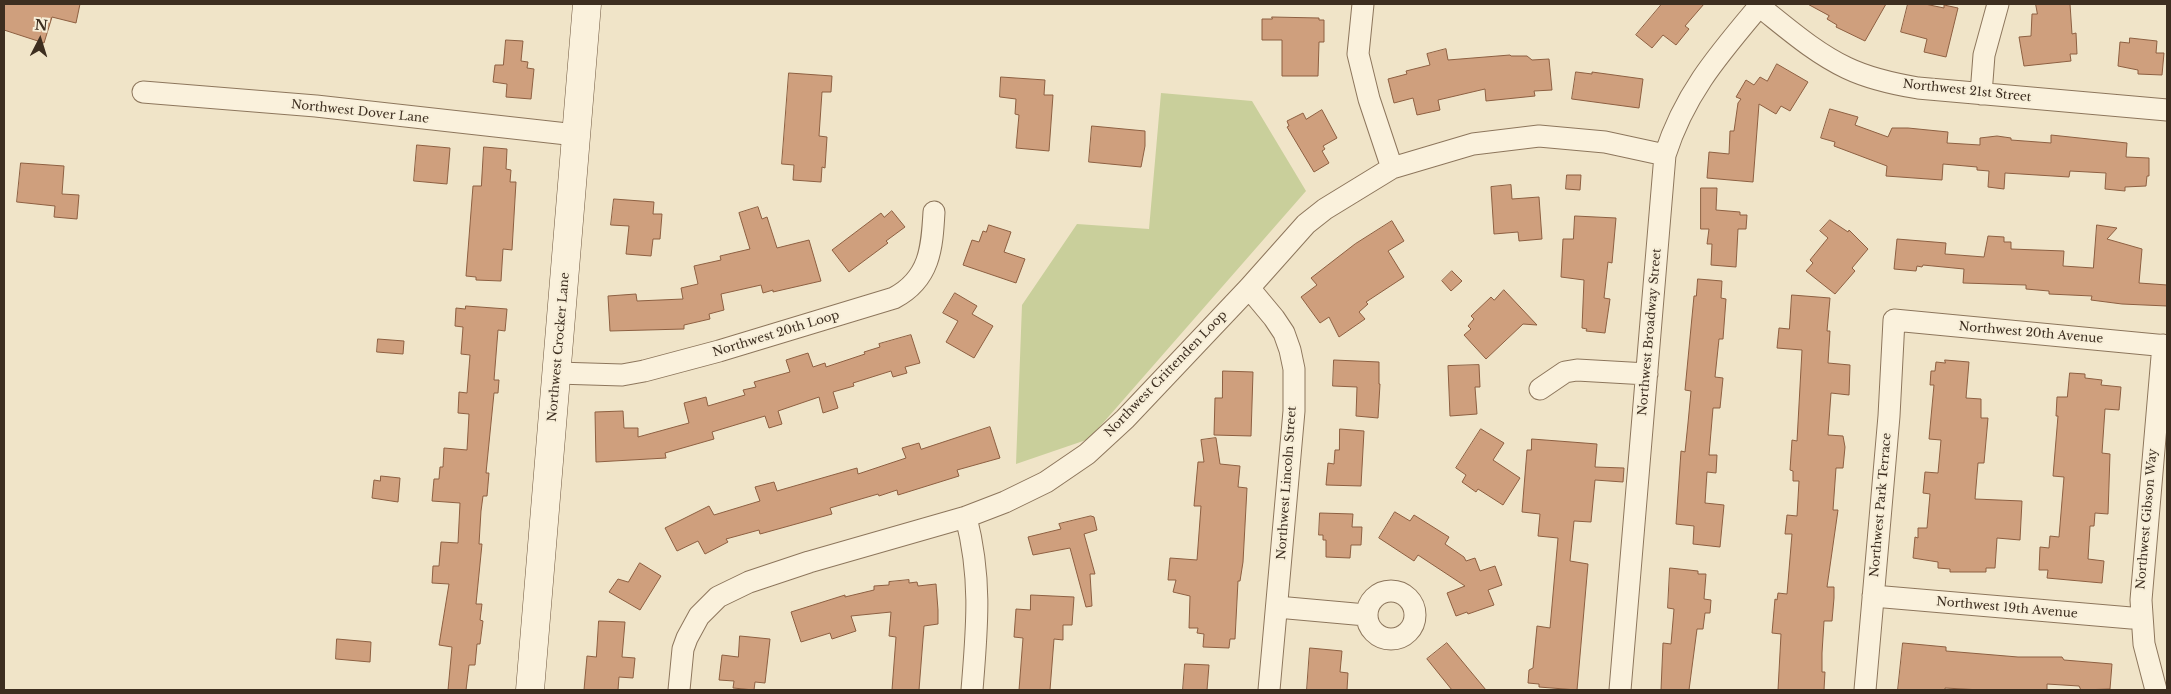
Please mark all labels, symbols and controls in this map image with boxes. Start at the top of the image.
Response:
north arrow [15,15,65,65]
text: N [34,16,49,35]
street label: Northwest 21st Street [1902,77,2032,105]
street label: Northwest Dover Lane [290,98,430,126]
street label: Northwest Broadway Street [1636,248,1664,416]
street label: Northwest Crocker Lane [545,272,573,422]
street label: Northwest 20th Loop [711,308,841,360]
street label: Northwest Crittenden Loop [1102,308,1230,440]
street label: Northwest 20th Avenue [1958,320,2104,346]
street label: Northwest Lincoln Street [1274,406,1300,560]
street label: Northwest Park Terrace [1868,432,1894,578]
street label: Northwest Gibson Way [2134,448,2160,590]
street label: Northwest 19th Avenue [1936,595,2078,621]

